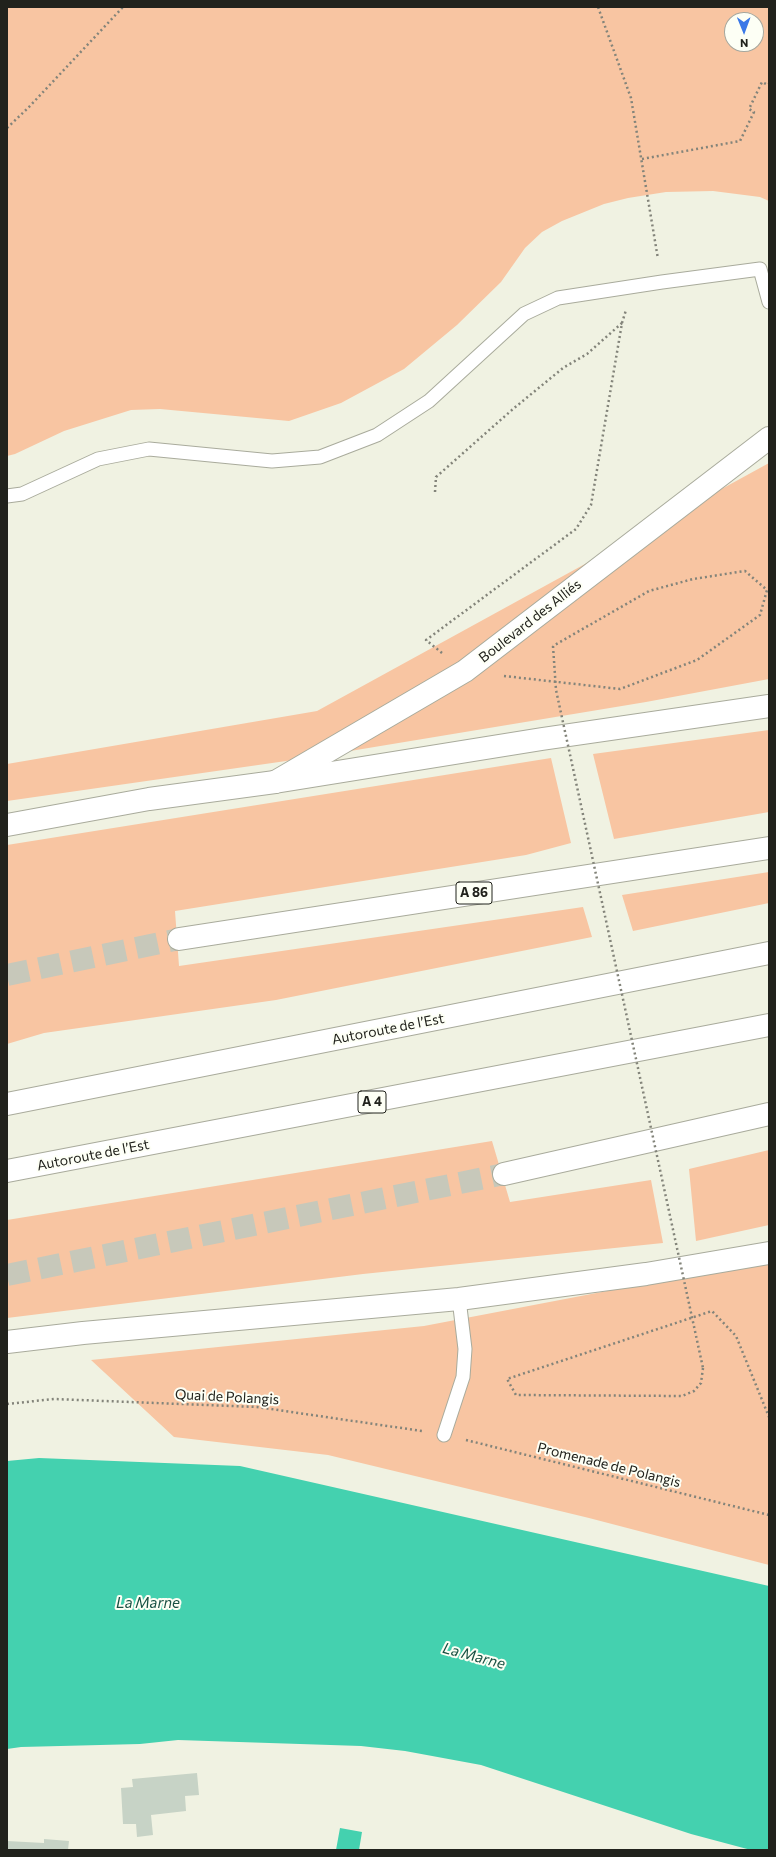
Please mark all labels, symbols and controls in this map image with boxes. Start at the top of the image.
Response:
north arrow [724,12,764,52]
text: N [740,37,748,50]
street label: Boulevard des Alliés [476,576,584,666]
road number: A 86 [456,882,492,904]
street label: Autoroute de l’Est [331,1010,445,1048]
road number: A 4 [358,1091,386,1113]
street label: Autoroute de l’Est [36,1136,150,1174]
street label: Quai de Polangis [174,1386,280,1408]
street label: Promenade de Polangis [536,1439,682,1491]
water label: La Marne [116,1594,180,1612]
water label: La Marne [441,1639,507,1673]

